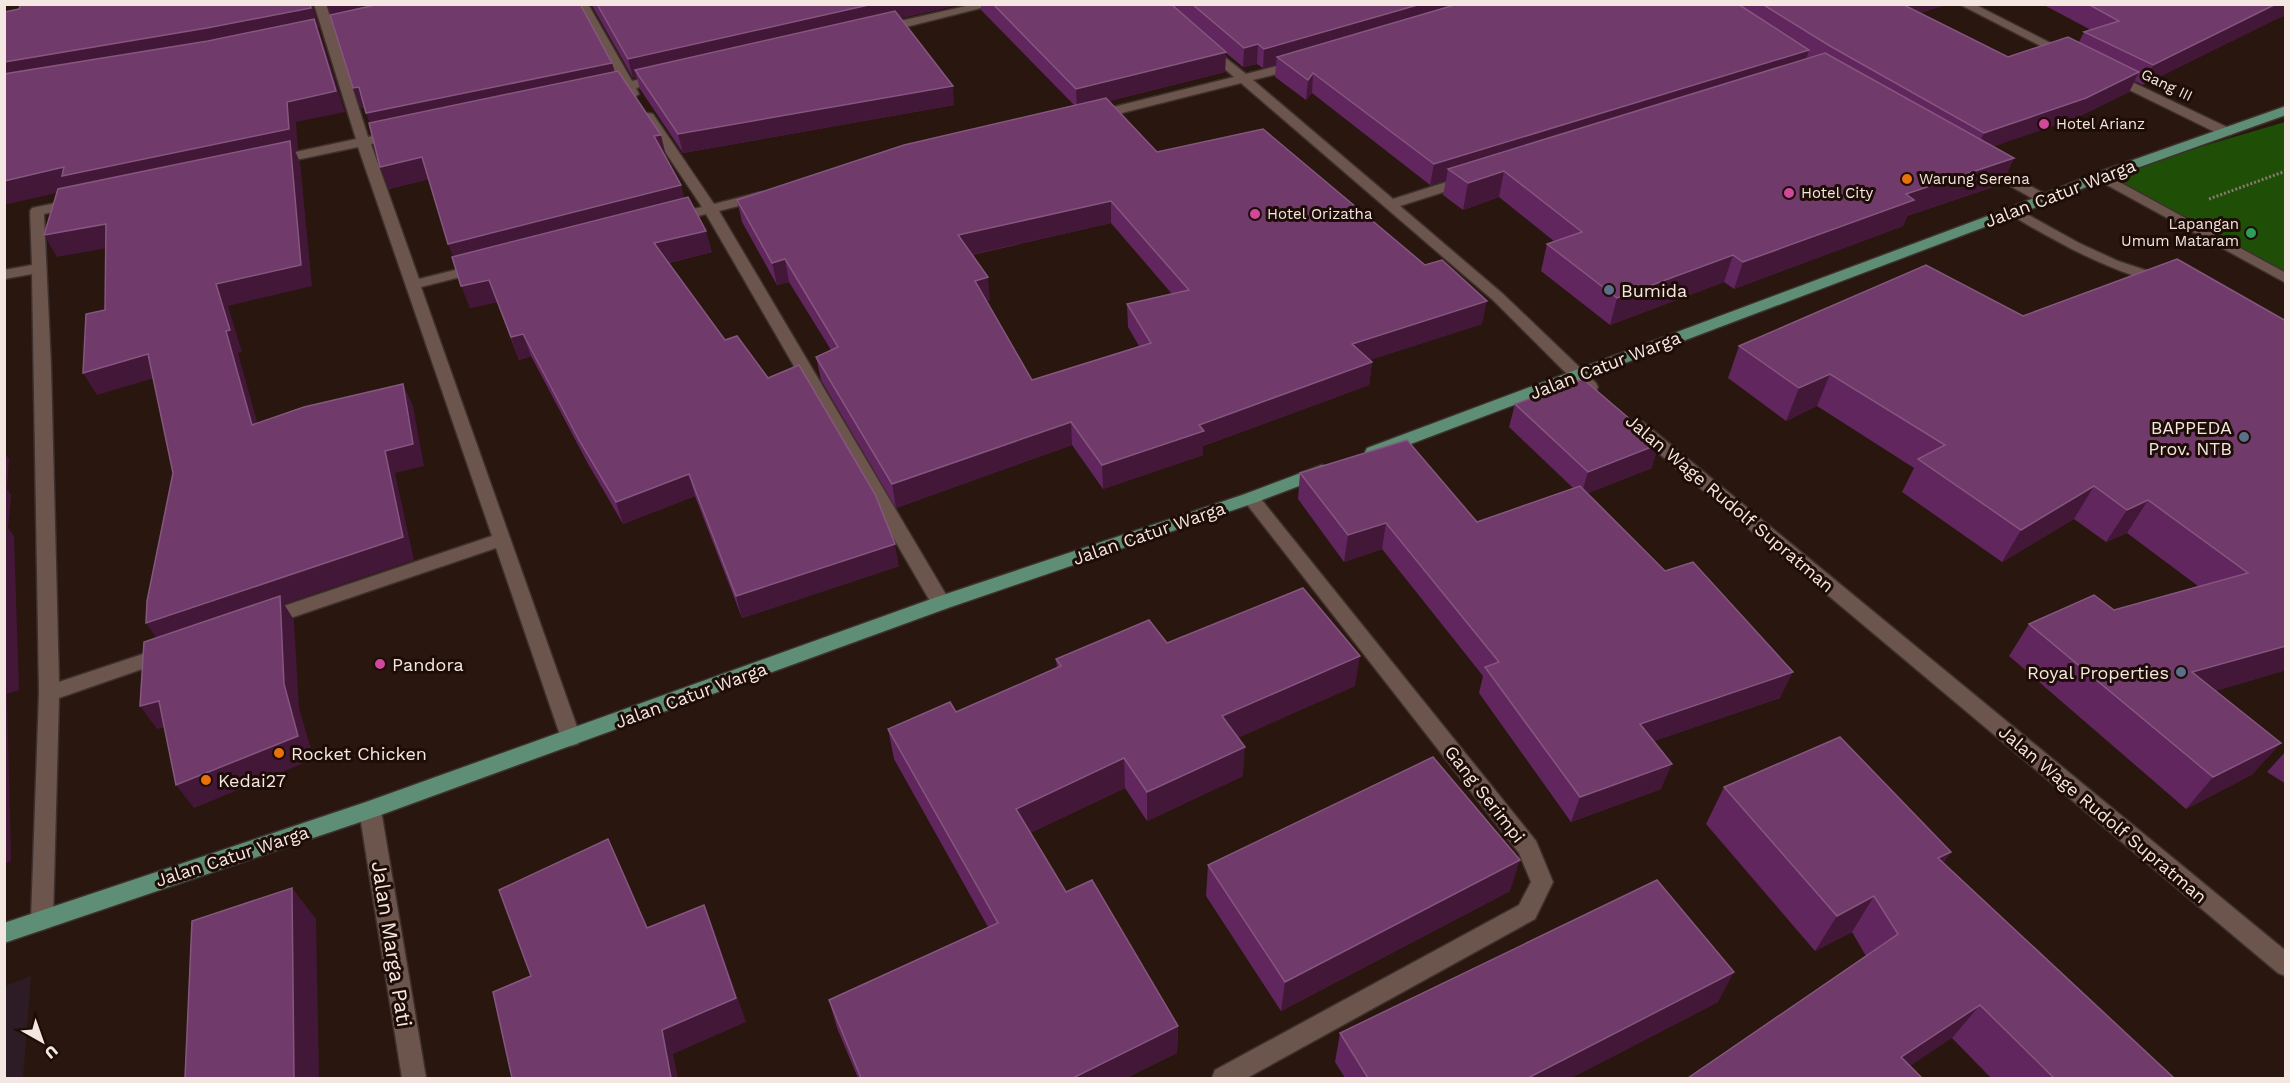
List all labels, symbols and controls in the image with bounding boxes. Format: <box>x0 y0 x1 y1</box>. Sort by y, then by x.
street label: Gang III <box>2138 65 2196 105</box>
place label: Hotel Arianz <box>2056 115 2145 133</box>
marker: Hotel Arianz <box>2037 117 2051 131</box>
street label: Jalan Catur Warga <box>1982 155 2138 231</box>
place label: Warung Serena <box>1919 170 2030 188</box>
marker: Warung Serena <box>1900 172 1914 186</box>
place label: Hotel City <box>1801 184 1873 202</box>
marker: Hotel City <box>1782 186 1796 200</box>
place label: Hotel Orizatha <box>1267 205 1373 223</box>
marker: Hotel Orizatha <box>1248 207 1262 221</box>
place label: Lapangan Umum Mataram <box>2121 215 2239 250</box>
marker: Lapangan Umum Mataram <box>2244 226 2258 240</box>
place label: Bumida <box>1621 280 1687 301</box>
marker: Bumida <box>1602 283 1616 297</box>
street label: Jalan Catur Warga <box>1527 327 1683 403</box>
street label: Jalan Wage Rudolf Supratman <box>1622 410 1838 596</box>
place label: BAPPEDA Prov. NTB <box>2148 417 2232 459</box>
marker: BAPPEDA Prov. NTB <box>2237 430 2251 444</box>
street label: Jalan Catur Warga <box>1070 497 1228 569</box>
place label: Pandora <box>392 654 464 675</box>
marker: Pandora <box>373 657 387 671</box>
street label: Jalan Catur Warga <box>612 658 770 732</box>
place label: Royal Properties <box>2027 662 2169 683</box>
marker: Royal Properties <box>2174 665 2188 679</box>
street label: Jalan Wage Rudolf Supratman <box>1995 721 2211 907</box>
street label: Gang Serimpi <box>1441 741 1529 847</box>
place label: Rocket Chicken <box>291 743 427 764</box>
marker: Rocket Chicken <box>272 746 286 760</box>
place label: Kedai27 <box>218 770 286 791</box>
marker: Kedai27 <box>199 773 213 787</box>
street label: Jalan Catur Warga <box>153 821 311 891</box>
street label: Jalan Marga Pati <box>367 859 417 1029</box>
north arrow <box>12 1011 72 1071</box>
text: U <box>41 1041 62 1063</box>

